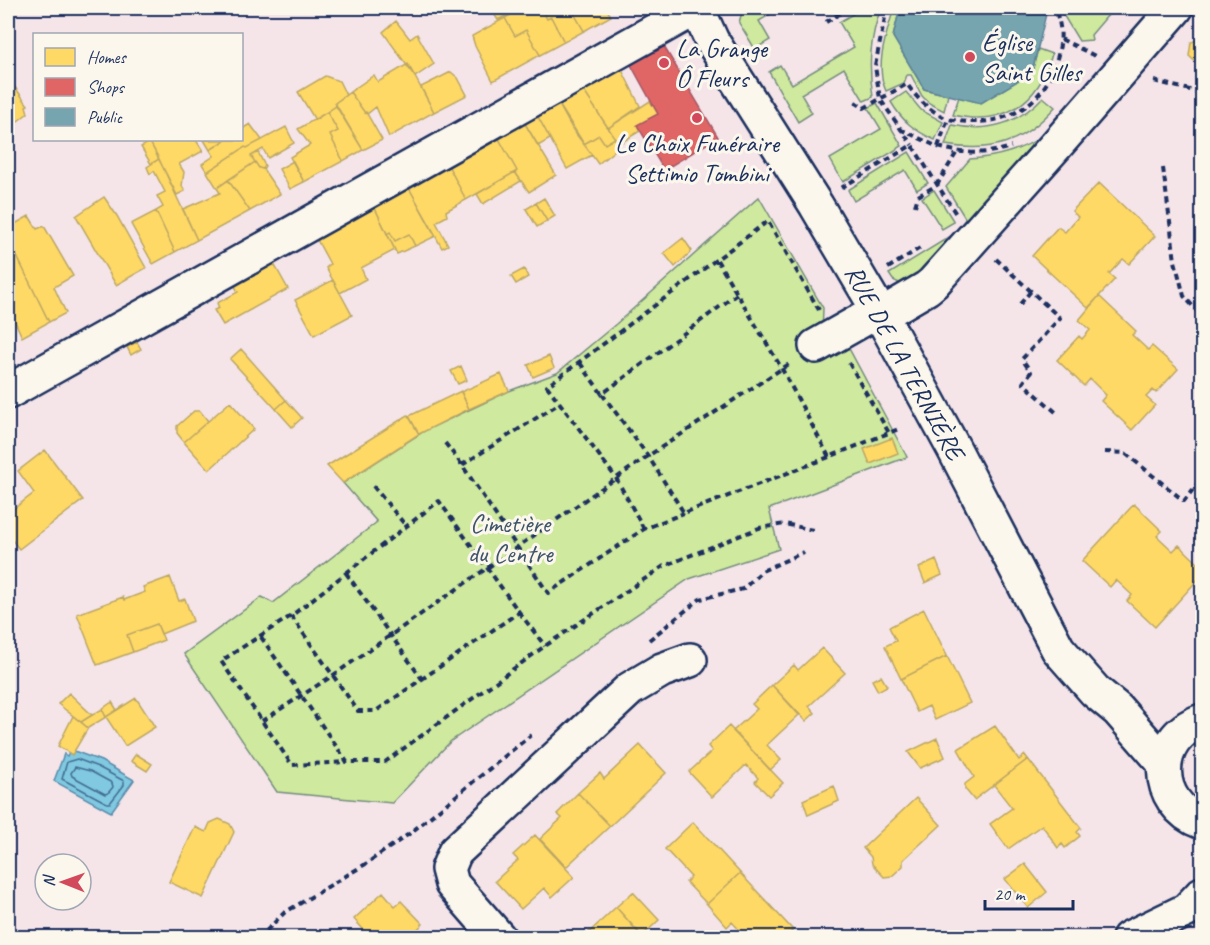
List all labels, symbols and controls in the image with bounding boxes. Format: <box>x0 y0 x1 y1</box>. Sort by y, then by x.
place label: Église Saint Gilles <box>982 26 1083 89</box>
place label: La Grange Ô Fleurs <box>676 32 768 95</box>
legend <box>33 33 243 141</box>
text: Homes <box>87 46 127 68</box>
marker: Église Saint Gilles <box>963 50 977 64</box>
marker: La Grange Ô Fleurs <box>657 56 671 70</box>
text: Shops <box>87 76 126 98</box>
text: Public <box>87 106 124 128</box>
marker: Le Choix Funéraire Settimio Tombini <box>690 111 704 125</box>
place label: Le Choix Funéraire Settimio Tombini <box>615 127 781 190</box>
street label: RUE DE LA TERNIÈRE <box>837 259 973 468</box>
park label: Cimetière du Centre <box>468 507 554 570</box>
north arrow <box>33 852 93 912</box>
scale bar <box>985 873 1074 911</box>
text: N <box>39 874 59 887</box>
text: 20 m <box>994 883 1027 905</box>

